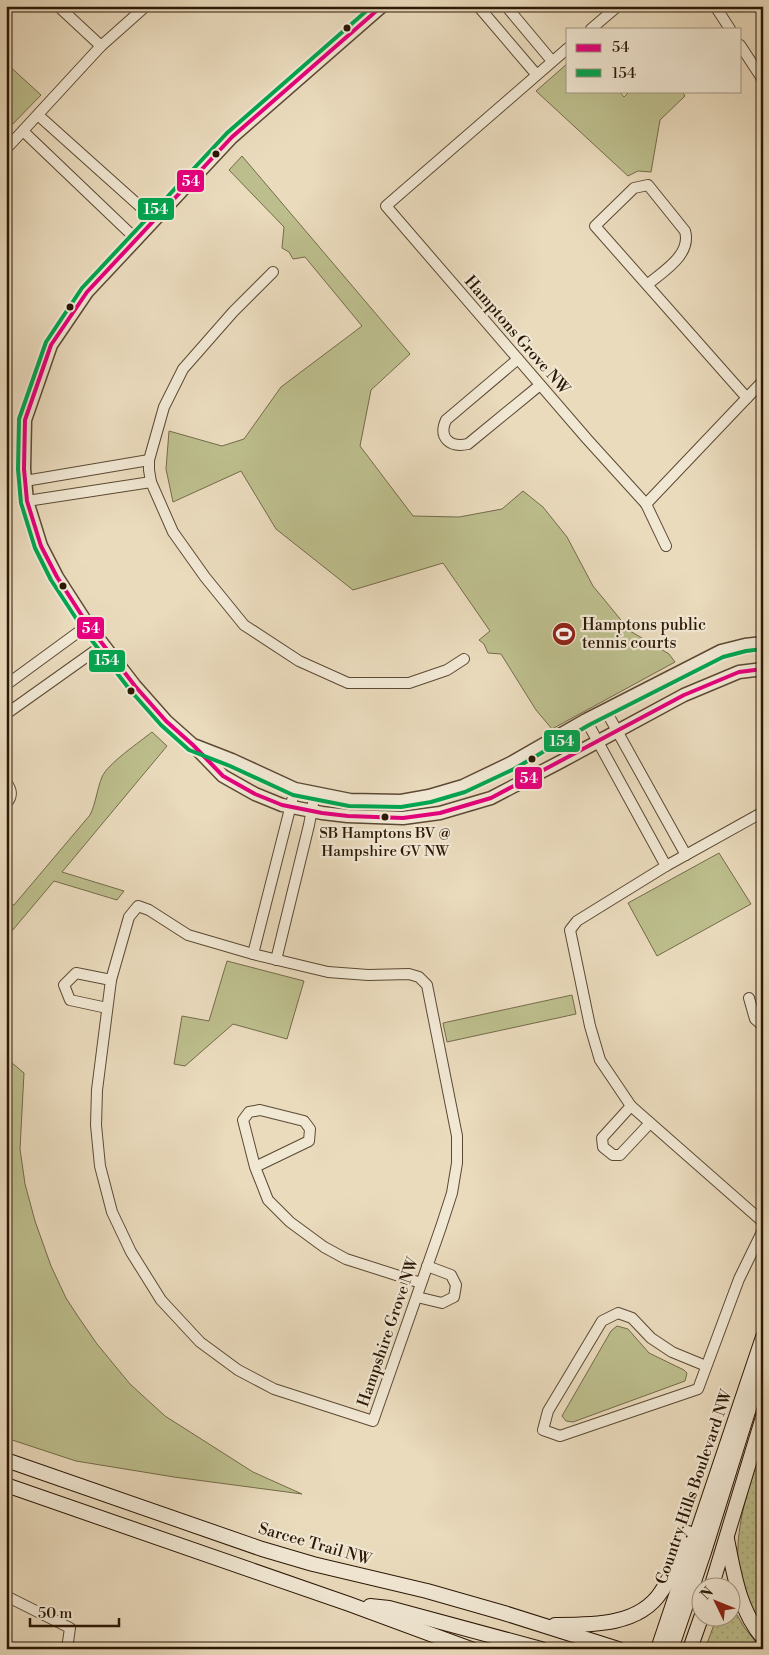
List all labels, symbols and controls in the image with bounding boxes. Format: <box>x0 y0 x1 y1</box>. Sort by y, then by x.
unlabelled marker <box>342 23 352 33</box>
legend <box>566 28 742 92</box>
text: 54 <box>612 38 630 57</box>
text: 154 <box>612 64 636 83</box>
unlabelled marker <box>211 149 221 159</box>
line badge: 54 <box>176 169 205 193</box>
text: 54 <box>182 173 200 191</box>
line badge: 154 <box>137 197 175 221</box>
text: 154 <box>143 201 169 219</box>
street label: Hamptons Grove NW <box>460 271 574 399</box>
unlabelled marker <box>65 302 75 312</box>
unlabelled marker <box>58 581 68 591</box>
place label: Hamptons public tennis courts <box>582 615 706 653</box>
line badge: 54 <box>76 616 105 640</box>
text: 54 <box>82 620 100 638</box>
sports icon: Hamptons public tennis courts <box>551 621 577 647</box>
line badge: 154 <box>88 649 126 673</box>
text: 154 <box>94 652 120 670</box>
unlabelled marker <box>126 686 136 696</box>
line badge: 154 <box>543 729 581 753</box>
text: 154 <box>549 733 575 751</box>
unlabelled marker <box>527 754 537 764</box>
line badge: 54 <box>514 766 543 790</box>
text: 54 <box>520 770 538 788</box>
marker: SB Hamptons BV @ Hampshire GV NW <box>380 812 390 822</box>
place label: SB Hamptons BV @ Hampshire GV NW <box>319 824 451 861</box>
street label: Hampshire Grove NW <box>353 1254 423 1409</box>
street label: Country Hills Boulevard NW <box>651 1387 737 1587</box>
street label: Sarcee Trail NW <box>256 1518 374 1570</box>
north arrow <box>692 1578 742 1628</box>
text: N <box>697 1584 718 1604</box>
scale bar <box>30 1595 119 1627</box>
text: 50 m <box>38 1604 72 1623</box>

